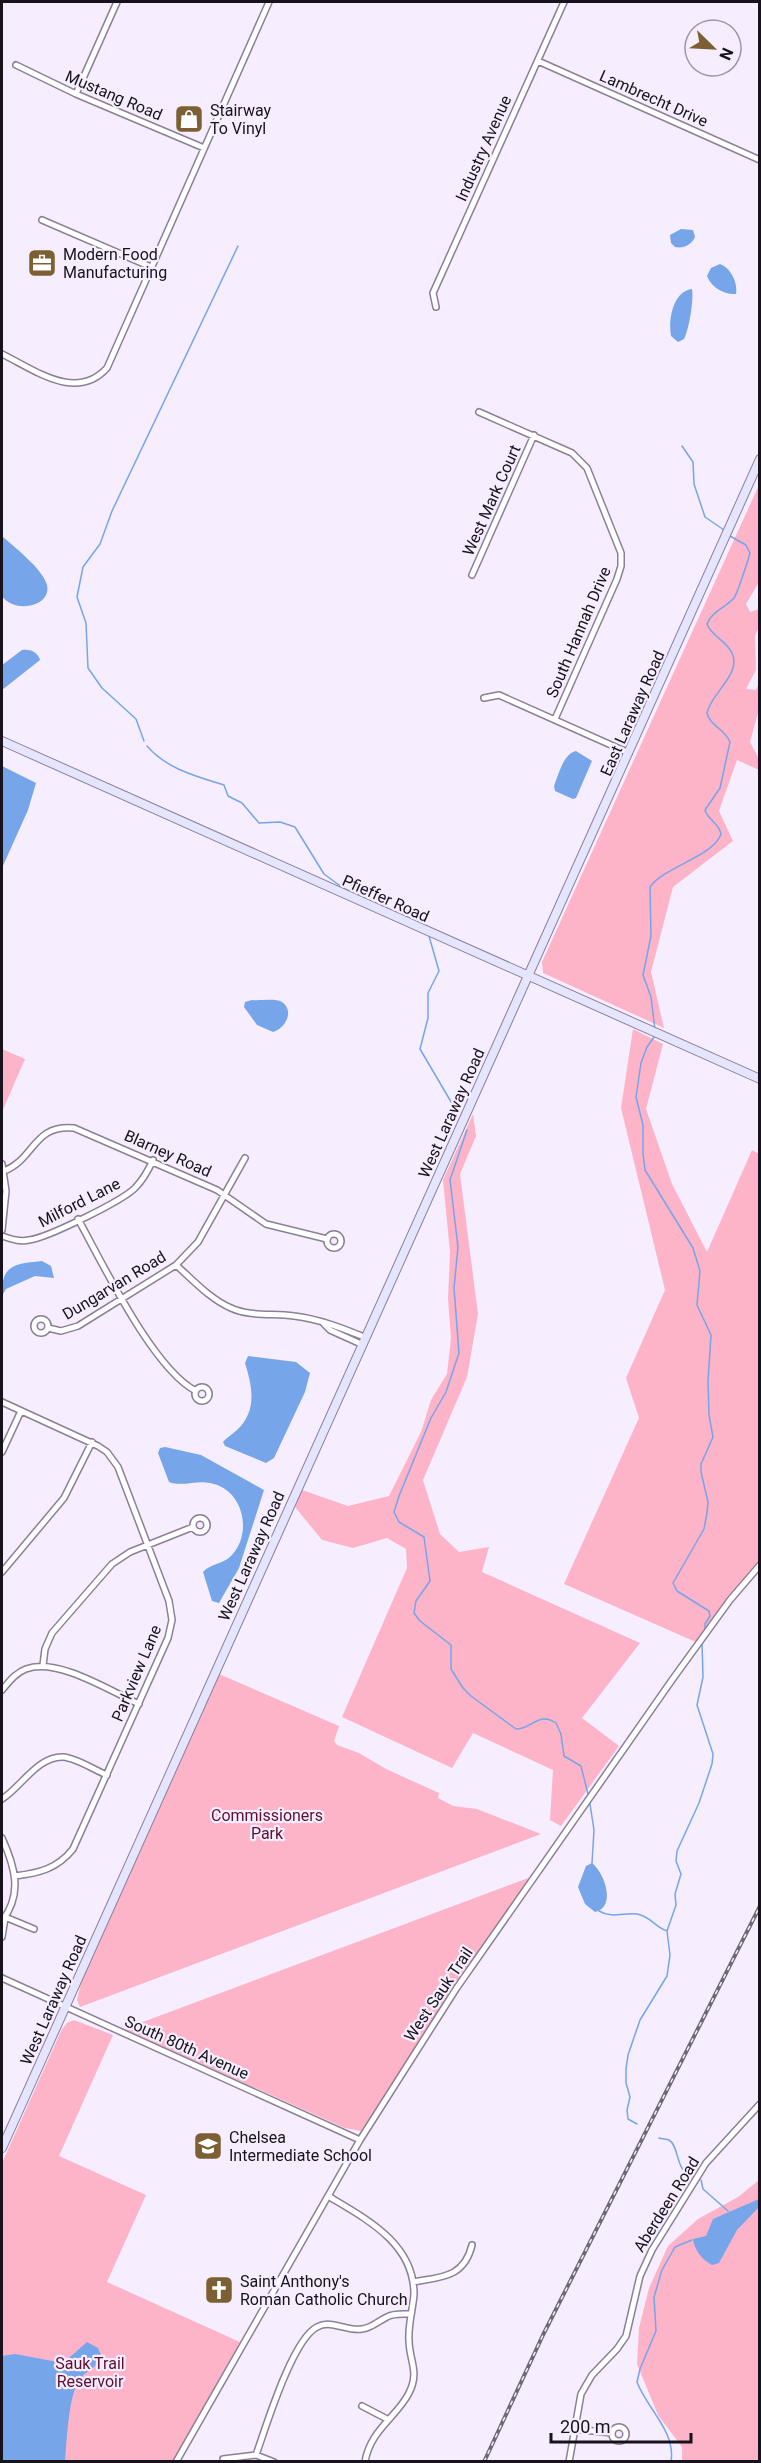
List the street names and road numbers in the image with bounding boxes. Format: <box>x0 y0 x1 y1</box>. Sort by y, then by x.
street label: Mustang Road <box>62 66 165 124</box>
street label: Lambrecht Drive <box>597 66 711 131</box>
street label: Industry Avenue <box>452 92 515 204</box>
street label: West Mark Court <box>458 442 524 559</box>
street label: South Hannah Drive <box>542 564 615 701</box>
street label: East Laraway Road <box>596 648 669 779</box>
street label: Pfieffer Road <box>339 871 432 926</box>
street label: West Laraway Road <box>414 1045 489 1181</box>
street label: Blarney Road <box>121 1126 214 1181</box>
street label: Milford Lane <box>35 1174 123 1231</box>
street label: Dungarvan Road <box>59 1247 169 1324</box>
street label: West Laraway Road <box>214 1488 289 1624</box>
street label: Parkview Lane <box>108 1622 165 1724</box>
street label: West Laraway Road <box>16 1932 91 2068</box>
street label: West Sauk Trail <box>400 1944 477 2045</box>
street label: South 80th Avenue <box>122 2012 252 2083</box>
street label: Aberdeen Road <box>630 2153 703 2255</box>

